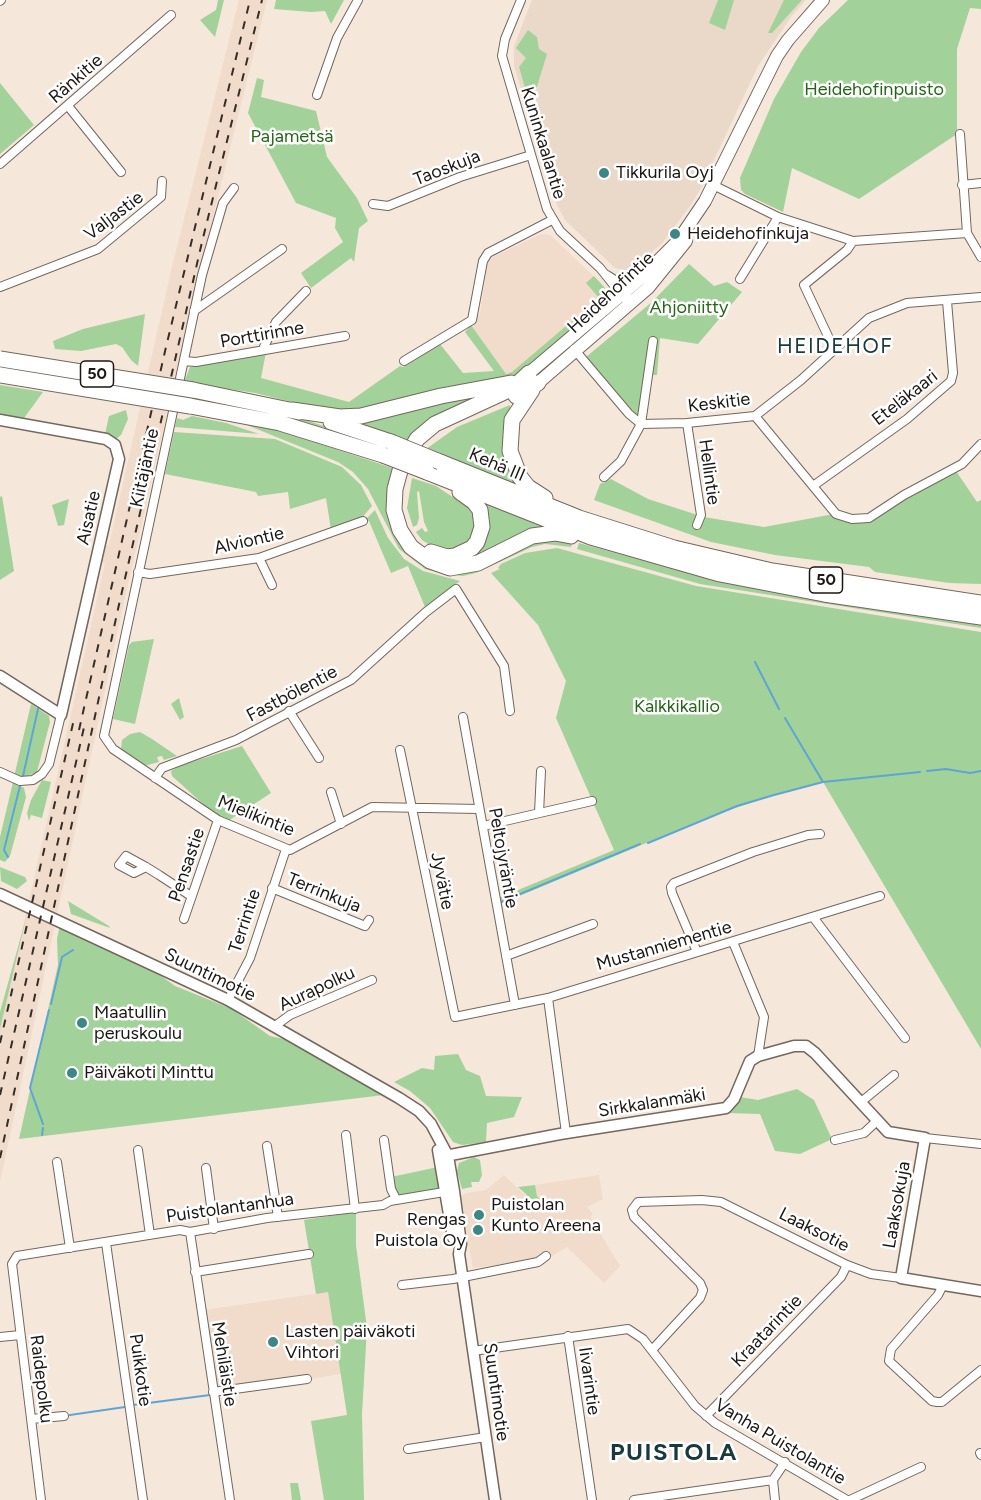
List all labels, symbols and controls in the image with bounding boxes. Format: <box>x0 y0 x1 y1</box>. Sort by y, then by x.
street label: Ränkitie <box>45 50 107 108</box>
park label: Heidehofinpuisto <box>804 79 944 101</box>
street label: Kuninkaalantie <box>516 84 570 202</box>
park label: Pajametsä <box>251 126 333 148</box>
street label: Taoskuja <box>411 145 483 191</box>
place label: Tikkurila Oyj <box>616 162 714 184</box>
marker: Tikkurila Oyj <box>597 166 611 180</box>
street label: Valjastie <box>80 187 148 245</box>
place label: Heidehofinkuja <box>687 223 809 245</box>
marker: Heidehofinkuja <box>668 227 682 241</box>
street label: Heidehofintie <box>563 248 659 338</box>
park label: Ahjoniitty <box>650 297 728 319</box>
street label: Porttirinne <box>218 317 306 353</box>
district label: HEIDEHOF <box>777 334 893 360</box>
road number: 50 <box>80 361 114 387</box>
street label: Eteläkaari <box>868 366 942 430</box>
street label: Keskitie <box>687 388 751 418</box>
street label: Kiitäjäntie <box>126 427 164 509</box>
street label: Hellintie <box>694 438 724 506</box>
street label: Kehä III <box>466 444 528 486</box>
street label: Aisatie <box>72 489 106 547</box>
street label: Alviontie <box>212 522 286 560</box>
road number: 50 <box>810 567 842 593</box>
street label: Fastbölentie <box>243 661 341 727</box>
park label: Kalkkikallio <box>634 696 720 718</box>
street label: Mielikintie <box>214 791 298 841</box>
street label: Peltojyräntie <box>484 806 522 910</box>
street label: Pensastie <box>164 825 210 905</box>
street label: Jyvätie <box>426 850 458 912</box>
street label: Terrinkuja <box>284 868 364 918</box>
street label: Terrintie <box>225 886 265 956</box>
street label: Mustanniementie <box>594 916 734 976</box>
street label: Suuntimotie <box>161 944 259 1006</box>
street label: Aurapolku <box>276 962 358 1016</box>
place label: Maatullin peruskoulu <box>94 1002 182 1044</box>
marker: Maatullin peruskoulu <box>75 1016 89 1030</box>
place label: Päiväkoti Minttu <box>84 1062 214 1084</box>
marker: Päiväkoti Minttu <box>65 1066 79 1080</box>
street label: Sirkkalanmäki <box>597 1084 707 1122</box>
street label: Laaksokuja <box>879 1160 915 1250</box>
street label: Puistolantanhua <box>165 1188 295 1228</box>
place label: Puistolan Kunto Areena <box>491 1194 601 1236</box>
street label: Laaksotie <box>775 1203 853 1257</box>
marker: Puistolan Kunto Areena <box>472 1208 486 1222</box>
place label: Rengas Puistola Oy <box>375 1209 466 1252</box>
marker: Rengas Puistola Oy <box>471 1223 485 1237</box>
street label: Kraatarintie <box>727 1290 807 1372</box>
street label: Mehiläistie <box>207 1320 241 1408</box>
place label: Lasten päiväkoti Vihtori <box>285 1321 415 1364</box>
street label: Puikkotie <box>124 1332 156 1408</box>
street label: Raidepolku <box>25 1334 57 1424</box>
marker: Lasten päiväkoti Vihtori <box>266 1335 280 1349</box>
street label: Suuntimotie <box>478 1342 514 1442</box>
street label: Iivarintie <box>574 1346 604 1416</box>
street label: Vanha Puistolantie <box>711 1394 849 1490</box>
district label: PUISTOLA <box>610 1439 738 1467</box>

